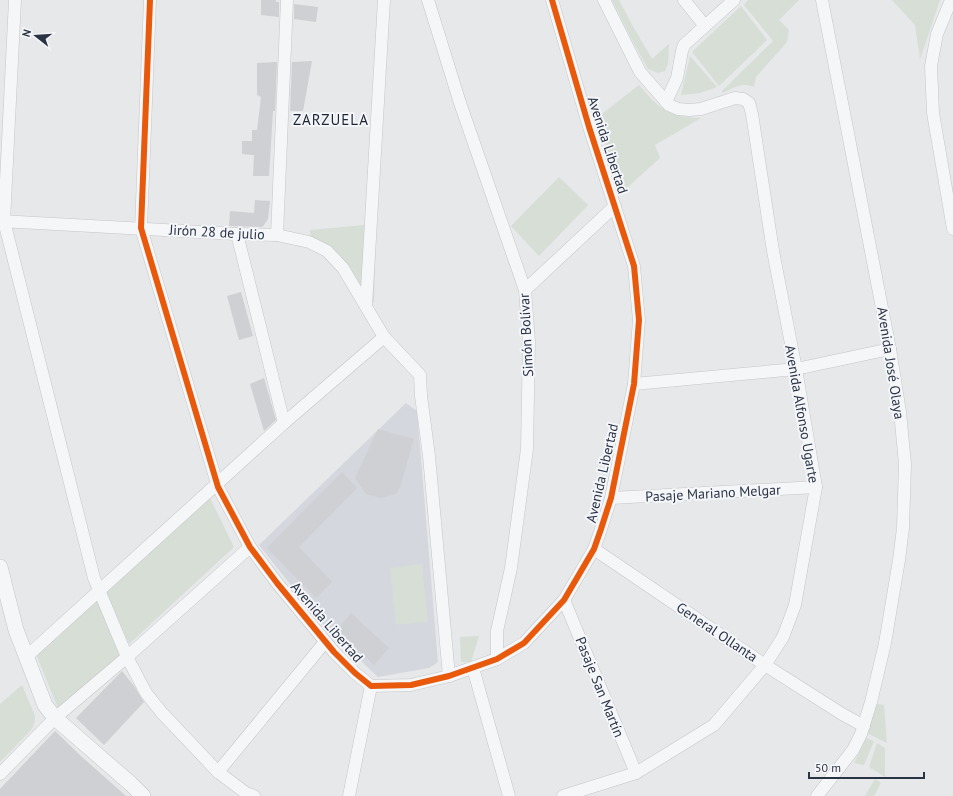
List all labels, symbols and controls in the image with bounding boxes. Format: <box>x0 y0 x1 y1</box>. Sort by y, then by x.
north arrow <box>16 16 56 56</box>
text: N <box>19 28 34 39</box>
street label: Avenida Libertad <box>584 94 632 196</box>
district label: ZARZUELA <box>293 110 369 129</box>
street label: Jirón 28 de julio <box>168 220 265 243</box>
street label: Simón Bolívar <box>515 293 537 377</box>
street label: Avenida José Olaya <box>873 306 909 420</box>
street label: Avenida Alfonso Ugarte <box>781 344 823 484</box>
street label: Avenida Libertad <box>582 422 622 524</box>
street label: Pasaje Mariano Melgar <box>645 480 781 506</box>
street label: Avenida Libertad <box>287 578 367 666</box>
street label: General Ollanta <box>673 598 761 666</box>
street label: Pasaje San Martín <box>572 634 628 740</box>
scale bar <box>809 754 924 780</box>
text: 50 m <box>815 760 841 775</box>

